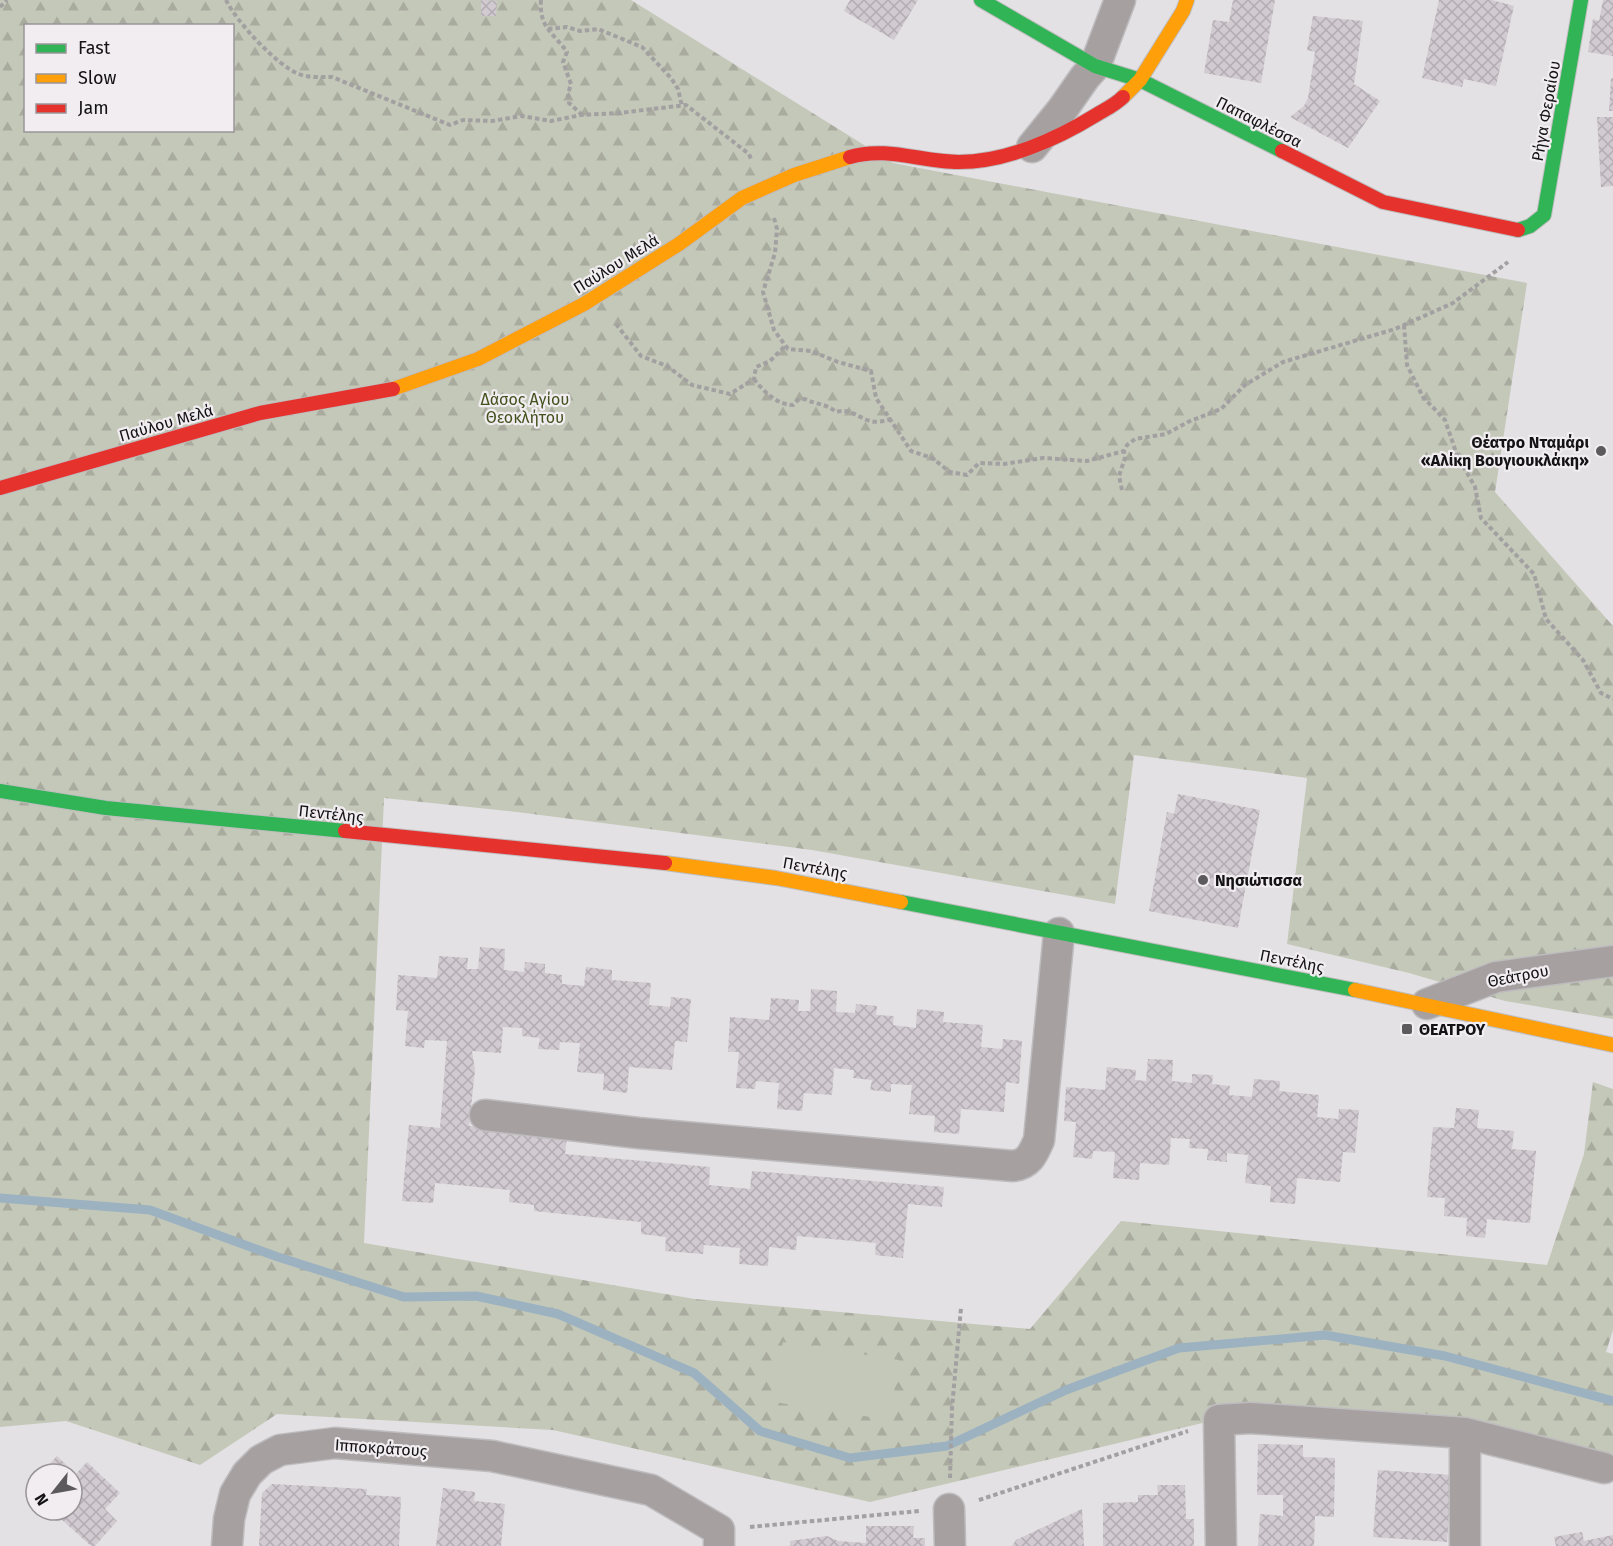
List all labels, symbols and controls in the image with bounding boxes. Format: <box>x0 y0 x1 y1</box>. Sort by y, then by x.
legend <box>24 24 234 132</box>
text: Fast <box>78 37 111 59</box>
street label: Ρήγα Φεραίου <box>1528 59 1564 163</box>
text: Slow <box>78 67 117 89</box>
street label: Παπαφλέσσα <box>1213 92 1305 152</box>
text: Jam <box>78 97 109 119</box>
street label: Παύλου Μελά <box>570 230 662 298</box>
park label: Δάσος Αγίου Θεοκλήτου <box>481 390 569 427</box>
street label: Παύλου Μελά <box>117 401 215 445</box>
place label: Θέατρο Νταμάρι «Αλίκη Βουγιουκλάκη» <box>1421 433 1589 470</box>
marker: Θέατρο Νταμάρι «Αλίκη Βουγιουκλάκη» <box>1594 444 1608 458</box>
street label: Πεντέλης <box>298 801 365 827</box>
street label: Πεντέλης <box>781 853 849 883</box>
place label: Νησιώτισσα <box>1215 871 1302 890</box>
marker: Νησιώτισσα <box>1196 873 1210 887</box>
street label: Πεντέλης <box>1258 945 1326 977</box>
street label: Θεάτρου <box>1486 961 1550 991</box>
place label: ΘΕΑΤΡΟΥ <box>1419 1020 1486 1039</box>
marker: ΘΕΑΤΡΟΥ <box>1400 1022 1414 1036</box>
street label: Ιπποκράτους <box>334 1435 428 1461</box>
north arrow <box>24 1462 84 1522</box>
text: N <box>31 1490 52 1509</box>

